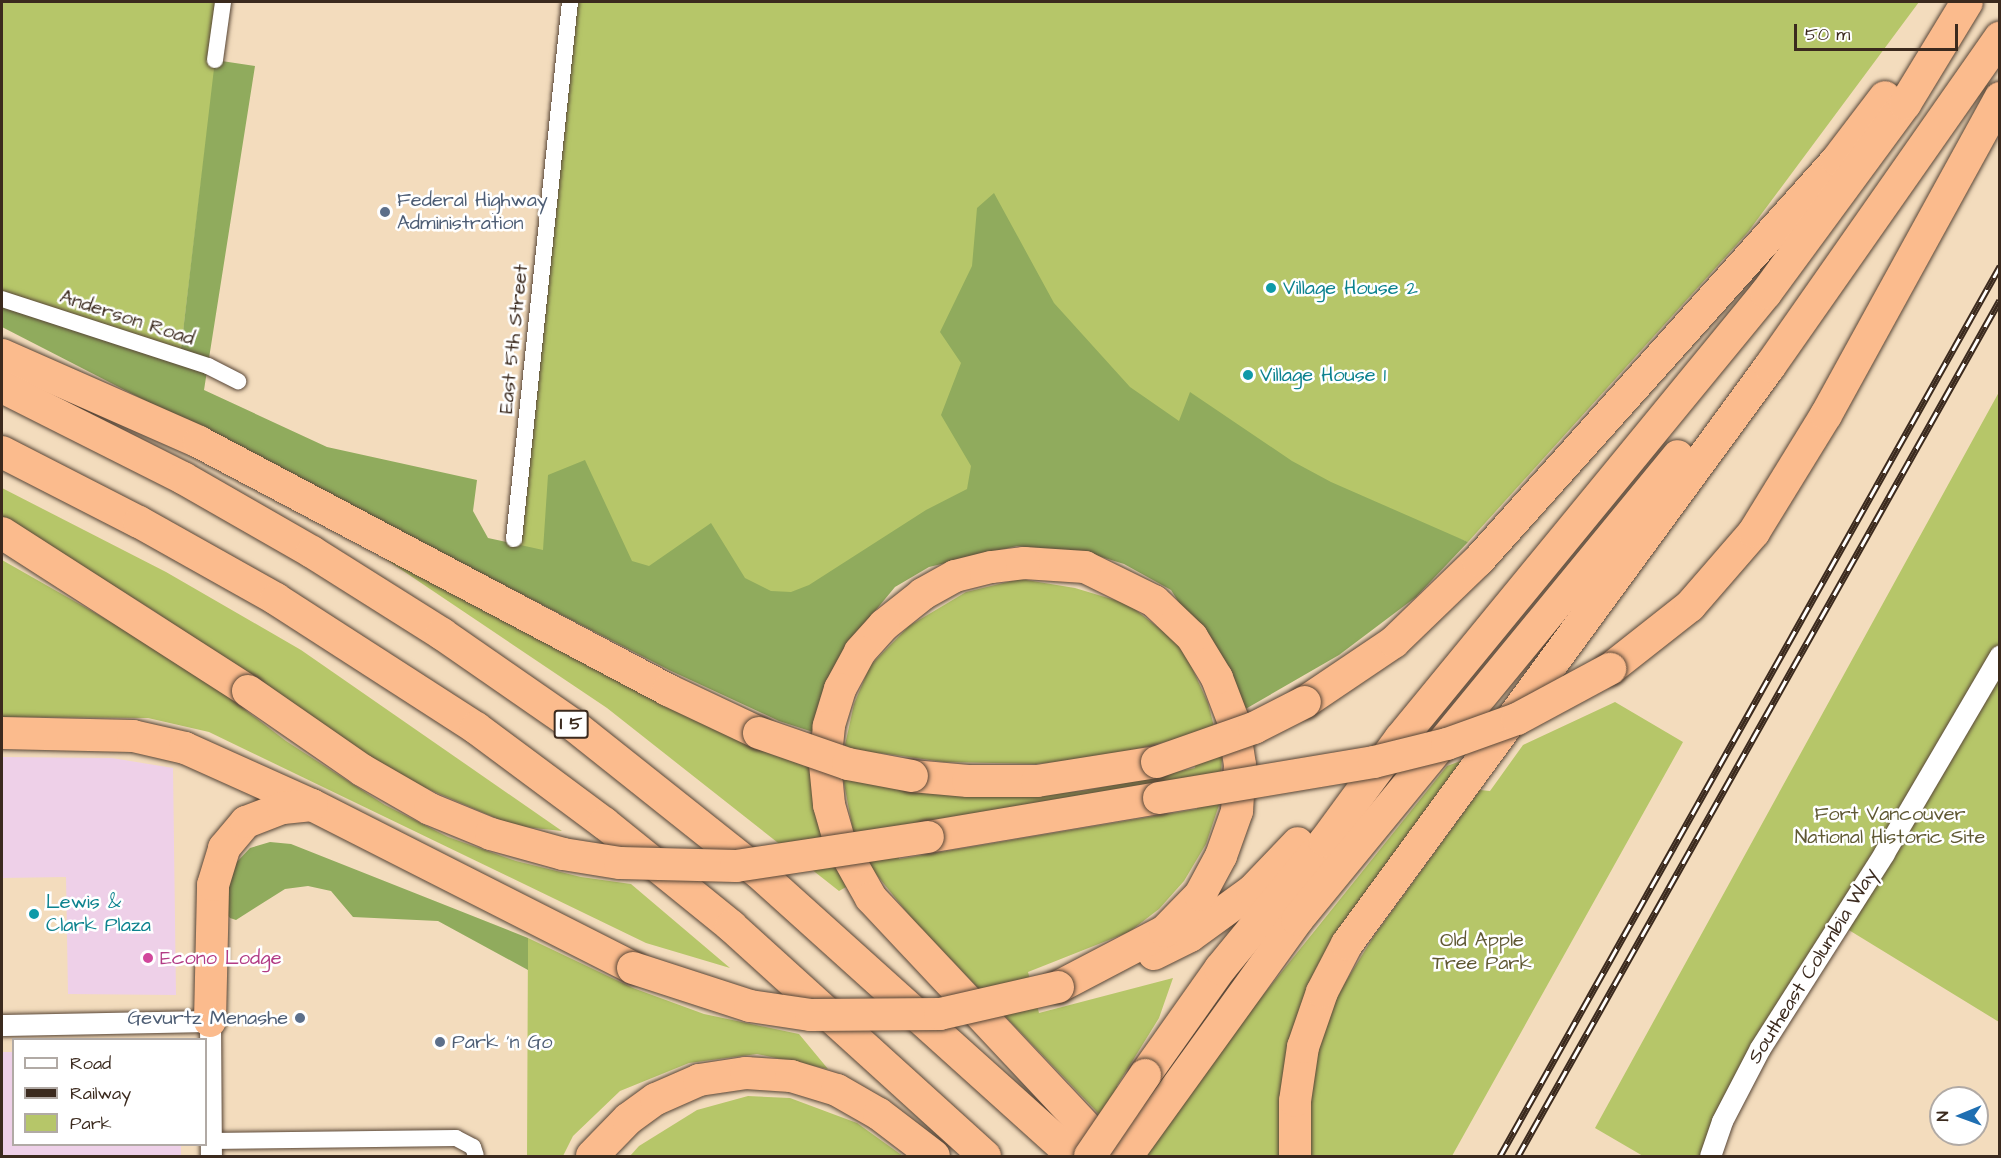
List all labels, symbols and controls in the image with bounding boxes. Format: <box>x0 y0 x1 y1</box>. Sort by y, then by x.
scale bar <box>1797 12 1960 50</box>
text: 50 m <box>1805 22 1850 47</box>
place label: Federal Highway Administration <box>397 189 548 236</box>
marker: Federal Highway Administration <box>378 205 392 219</box>
street label: East 5th Street <box>494 263 534 415</box>
place label: Village House 2 <box>1283 276 1418 300</box>
marker: Village House 2 <box>1264 281 1278 295</box>
street label: Anderson Road <box>57 285 197 351</box>
place label: Village House 1 <box>1260 363 1386 387</box>
marker: Village House 1 <box>1241 368 1255 382</box>
road number: I 5 <box>553 709 589 739</box>
park label: Fort Vancouver National Historic Site <box>1795 802 1985 849</box>
street label: Southeast Columbia Way <box>1743 864 1883 1068</box>
place label: Lewis & Clark Plaza <box>46 891 151 938</box>
marker: Lewis & Clark Plaza <box>27 907 41 921</box>
park label: Old Apple Tree Park <box>1432 929 1532 976</box>
place label: Econo Lodge <box>160 946 281 970</box>
marker: Econo Lodge <box>141 951 155 965</box>
place label: Gevurtz Menashe <box>127 1006 288 1030</box>
marker: Gevurtz Menashe <box>293 1011 307 1025</box>
place label: Park ‘n Go <box>452 1030 553 1054</box>
marker: Park ‘n Go <box>433 1035 447 1049</box>
legend <box>12 1038 207 1146</box>
text: Road <box>70 1051 111 1076</box>
text: Railway <box>70 1081 131 1106</box>
north arrow <box>1929 1086 1989 1146</box>
text: Park <box>70 1111 112 1136</box>
text: N <box>1932 1111 1954 1121</box>

